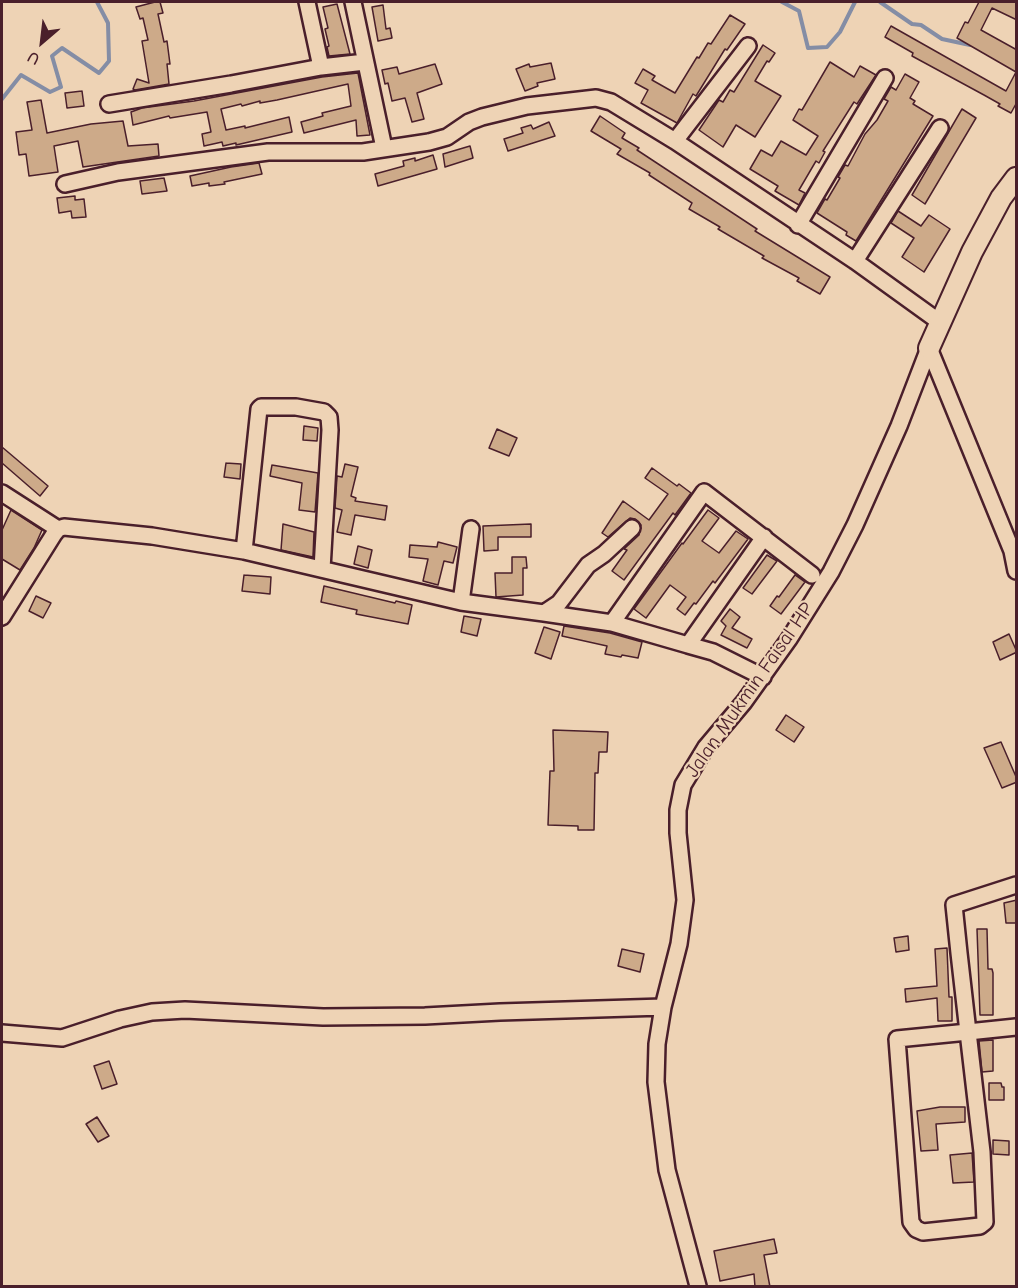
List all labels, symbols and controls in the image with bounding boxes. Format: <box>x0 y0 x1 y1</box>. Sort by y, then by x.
north arrow <box>12 12 72 72</box>
text: U <box>25 47 43 68</box>
street label: Jalan Mukmin Faisal HP <box>681 598 819 782</box>

